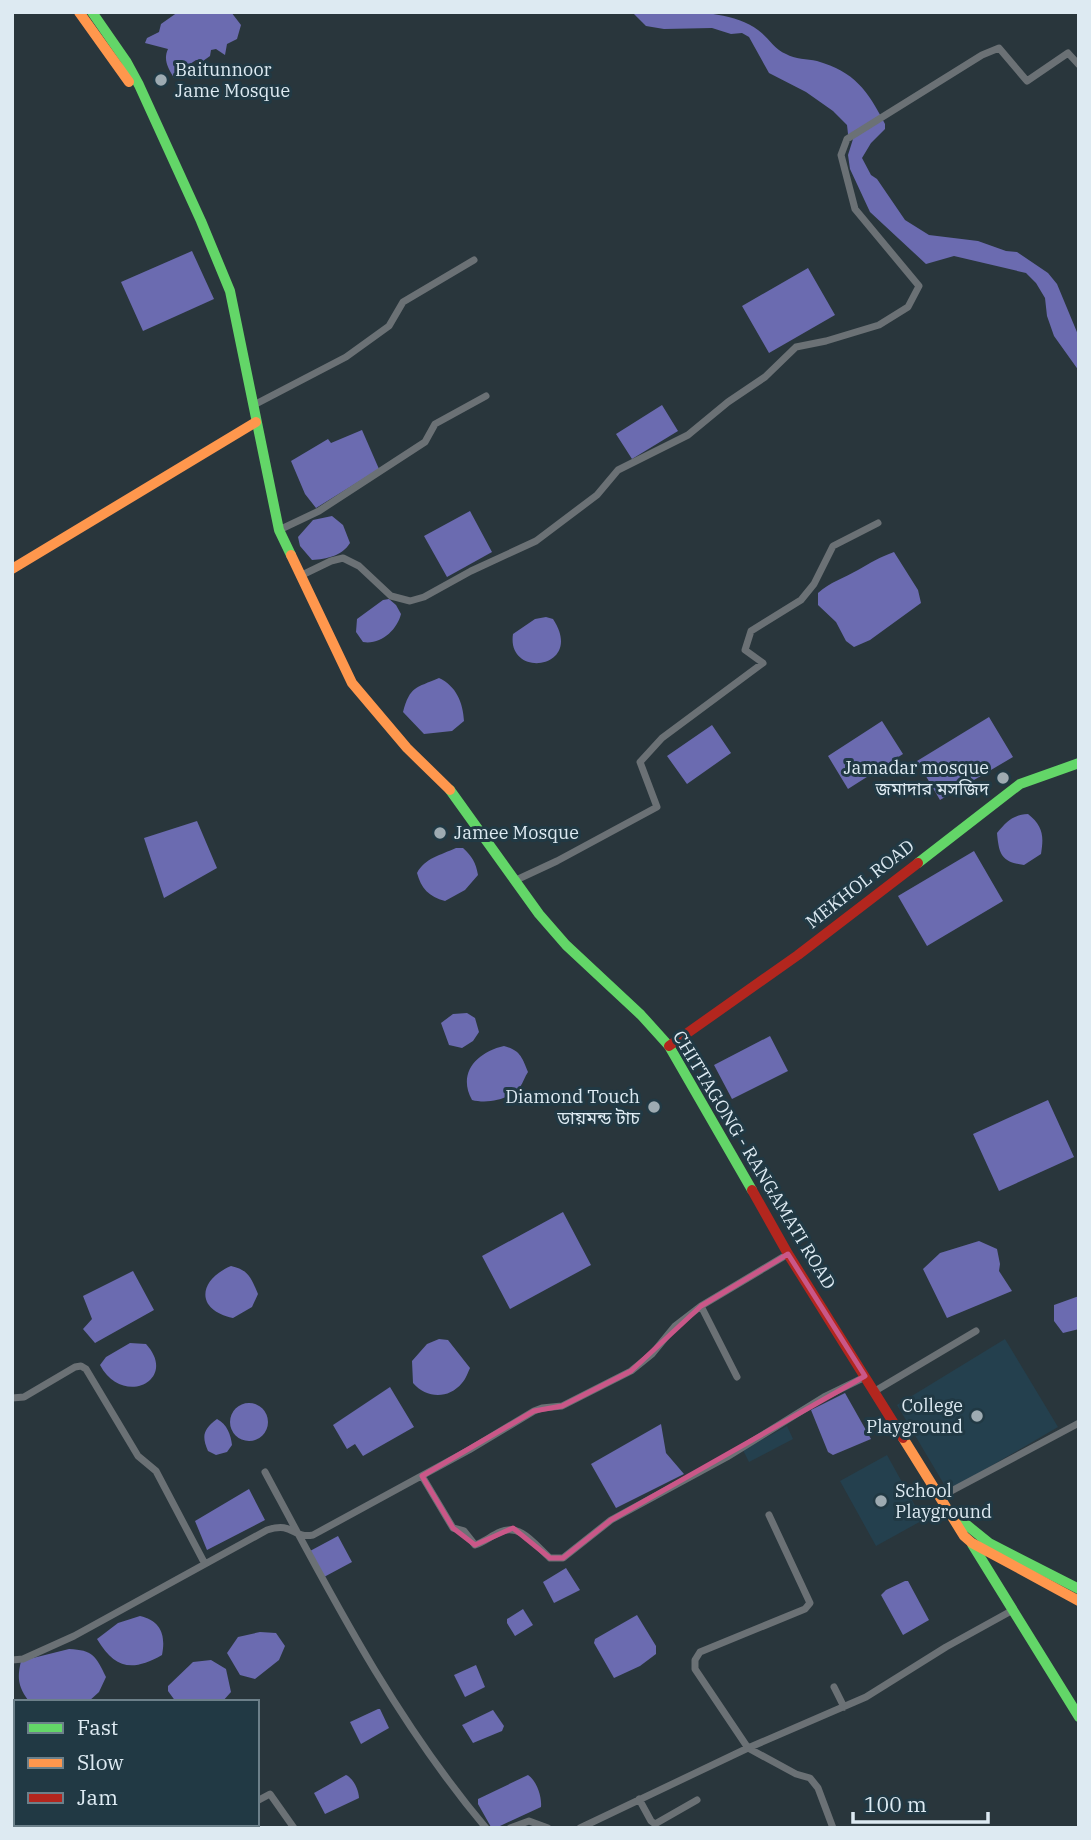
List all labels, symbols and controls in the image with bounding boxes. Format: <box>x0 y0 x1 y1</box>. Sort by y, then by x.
place label: Baitunnoor Jame Mosque <box>175 58 290 102</box>
marker: Baitunnoor Jame Mosque <box>153 72 169 88</box>
place label: Jamadar mosque জমাদার মসজিদ <box>843 756 990 800</box>
marker: Jamadar mosque জমাদার মসজিদ <box>995 770 1011 786</box>
place label: Jamee Mosque <box>454 821 579 844</box>
marker: Jamee Mosque <box>432 825 448 841</box>
street label: MEKHOL ROAD <box>801 834 919 933</box>
street label: CHITTAGONG - RANGAMATI ROAD <box>668 1026 841 1293</box>
place label: Diamond Touch ডায়মন্ড টাচ <box>505 1085 640 1129</box>
marker: Diamond Touch ডায়মন্ড টাচ <box>646 1099 662 1115</box>
place label: College Playground <box>866 1394 963 1438</box>
marker: College Playground <box>969 1408 985 1424</box>
place label: School Playground <box>895 1479 992 1523</box>
marker: School Playground <box>873 1493 889 1509</box>
legend <box>14 1700 259 1826</box>
text: Fast <box>77 1713 118 1741</box>
text: Slow <box>77 1748 124 1776</box>
scale bar <box>853 1780 988 1824</box>
text: Jam <box>77 1783 118 1811</box>
text: 100 m <box>864 1790 927 1818</box>

